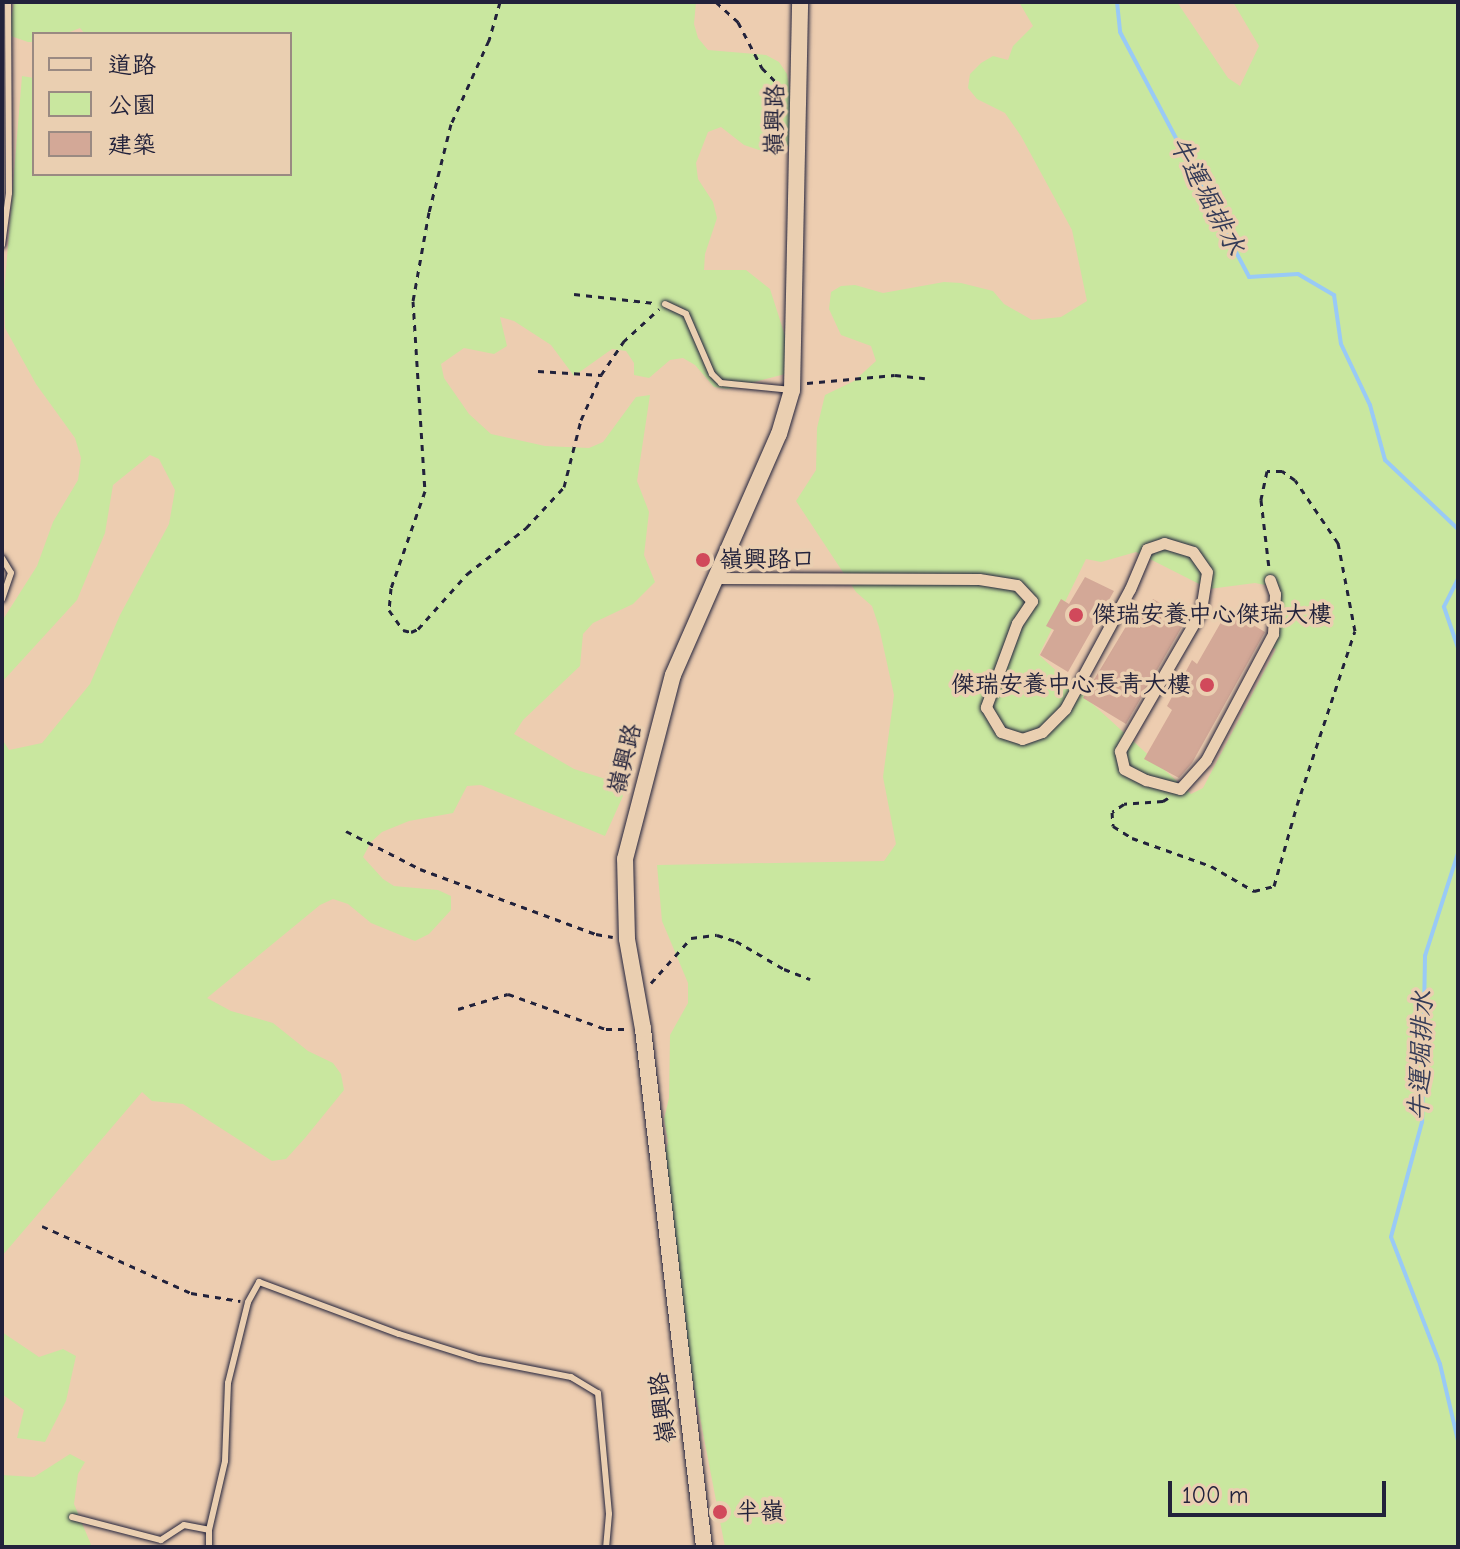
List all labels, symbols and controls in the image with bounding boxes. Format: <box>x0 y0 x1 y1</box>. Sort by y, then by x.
legend <box>32 32 292 176</box>
text: 道路 <box>108 51 156 79</box>
street label: 嶺興路 <box>760 84 790 156</box>
text: 公園 <box>108 91 156 119</box>
text: 建築 <box>108 131 156 159</box>
water label: 牛運堀排水 <box>1162 131 1250 261</box>
place label: 嶺興路口 <box>719 546 815 574</box>
marker: 嶺興路口 <box>694 551 712 569</box>
place label: 傑瑞安養中心傑瑞大樓 <box>1092 601 1332 629</box>
marker: 傑瑞安養中心傑瑞大樓 <box>1067 606 1085 624</box>
place label: 傑瑞安養中心長青大樓 <box>951 671 1191 699</box>
marker: 傑瑞安養中心長青大樓 <box>1198 676 1216 694</box>
street label: 嶺興路 <box>602 721 648 797</box>
water label: 牛運堀排水 <box>1404 990 1440 1122</box>
street label: 嶺興路 <box>644 1371 682 1445</box>
scale bar <box>1172 1465 1390 1515</box>
text: 100 m <box>1182 1481 1249 1509</box>
place label: 半嶺 <box>736 1498 784 1526</box>
marker: 半嶺 <box>711 1503 729 1521</box>

